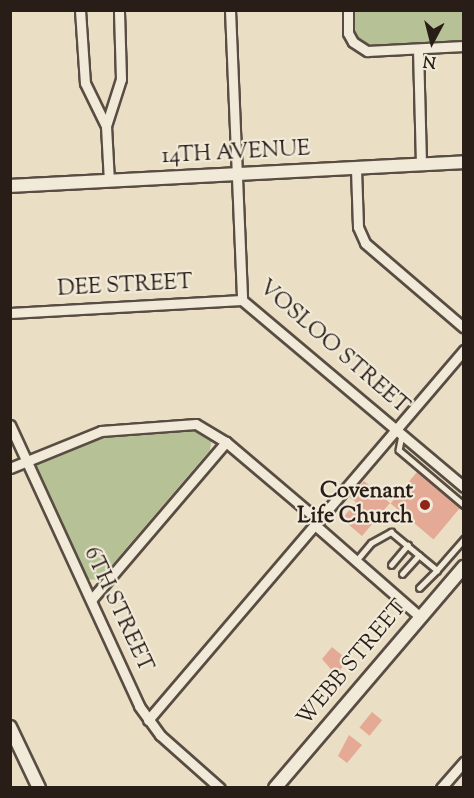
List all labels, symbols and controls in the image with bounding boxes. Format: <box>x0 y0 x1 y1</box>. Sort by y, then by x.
north arrow <box>402 12 462 72</box>
text: N <box>422 48 437 73</box>
street label: 14TH AVENUE <box>161 137 311 171</box>
street label: DEE STREET <box>57 270 193 304</box>
street label: VOSLOO STREET <box>252 275 414 421</box>
place label: Covenant Life Church <box>297 479 413 530</box>
marker: Covenant Life Church <box>418 498 432 512</box>
street label: 6TH STREET <box>77 543 157 677</box>
street label: WEBB STREET <box>293 596 413 732</box>

